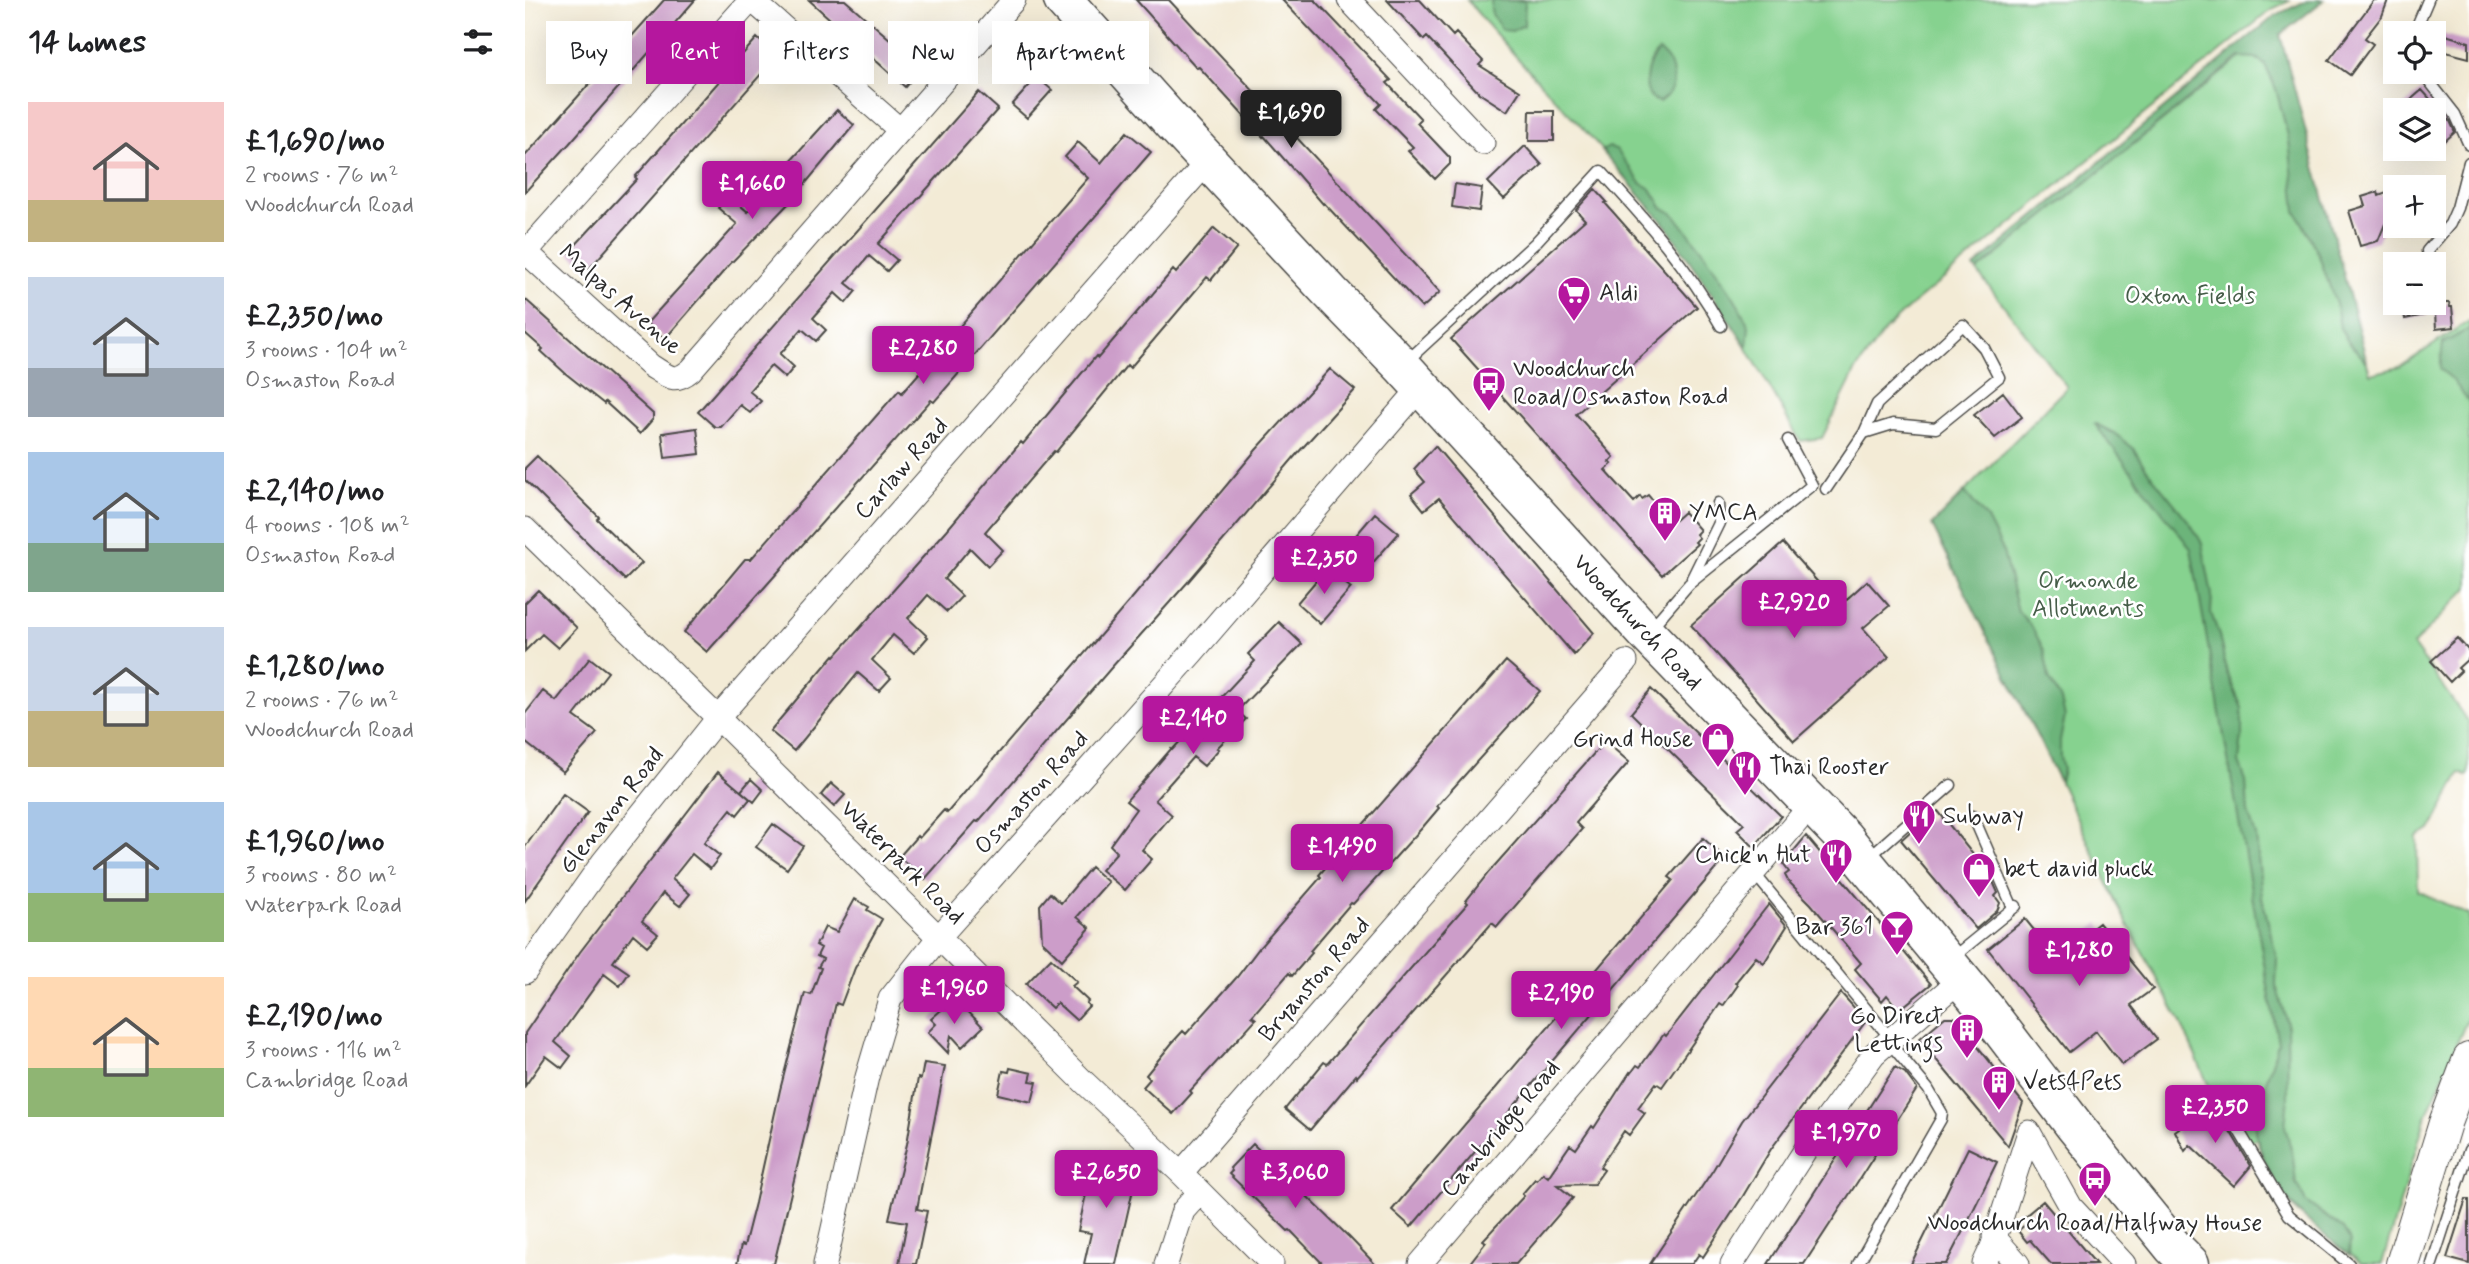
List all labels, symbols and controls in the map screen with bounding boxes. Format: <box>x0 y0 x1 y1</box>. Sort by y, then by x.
chip: Buy <box>546 21 632 84</box>
chip: Rent <box>646 21 745 84</box>
chip: Filters <box>759 21 874 84</box>
chip: New <box>888 21 978 84</box>
chip: Apartment <box>992 21 1149 84</box>
map controls <box>2383 21 2446 315</box>
button: locate <box>2383 21 2446 84</box>
text: 14 homes <box>28 23 146 62</box>
icon: filters <box>459 23 497 61</box>
pin: £1,690 <box>1234 90 1348 150</box>
text: £1,690 <box>1256 98 1326 128</box>
button: layers <box>2383 98 2446 161</box>
text: £1,690/mo <box>245 122 385 161</box>
icon: home <box>84 130 168 214</box>
text: 2 rooms · 76 m² <box>245 161 398 191</box>
pin: £1,660 <box>695 162 809 221</box>
text: £1,660 <box>718 169 786 199</box>
button: + <box>2383 175 2446 238</box>
text: Woodchurch Road <box>245 191 414 221</box>
street label: Malpas Avenue <box>552 238 688 362</box>
button: − <box>2383 252 2446 315</box>
supermarket icon: Aldi <box>1555 274 1593 323</box>
place label: Aldi <box>1599 278 1638 309</box>
park label: Oxton Fields <box>2125 281 2256 312</box>
text: £2,350/mo <box>245 297 383 336</box>
icon: home <box>84 305 168 389</box>
pin: £2,280 <box>866 326 980 386</box>
text: £2,280 <box>888 334 958 364</box>
text: 3 rooms · 104 m² <box>245 336 408 366</box>
place label: Woodchurch Road/Osmaston Road <box>1513 354 1728 413</box>
bus stop icon: Woodchurch Road/Osmaston Road <box>1470 364 1508 413</box>
text: Osmaston Road <box>245 366 395 396</box>
street label: Carlaw Road <box>848 412 956 526</box>
text: £2,140/mo <box>245 472 384 511</box>
icon: home <box>84 480 168 564</box>
building icon: YMCA <box>1646 494 1684 543</box>
place label: YMCA <box>1689 498 1758 529</box>
text: 4 rooms · 108 m² <box>245 511 410 541</box>
pin: £2,350 <box>1267 536 1381 596</box>
text: Osmaston Road <box>245 541 395 571</box>
text: £2,350 <box>1290 544 1358 574</box>
street label: Woodchurch Road <box>1566 547 1709 697</box>
park label: Ormonde Allotments <box>2032 566 2144 625</box>
pin: £2,920 <box>1737 580 1851 640</box>
text: £2,920 <box>1758 588 1830 618</box>
text: £1,280/mo <box>245 647 385 686</box>
icon: home <box>84 655 168 739</box>
text: 2 rooms · 76 m² <box>245 686 398 716</box>
pin: £2,140 <box>1136 696 1250 756</box>
text: £2,140 <box>1159 704 1227 734</box>
text: Woodchurch Road <box>245 716 414 746</box>
shop icon: Grind House <box>1699 720 1737 769</box>
street label: Osmaston Road <box>968 724 1096 862</box>
place label: Grind House <box>1572 724 1693 755</box>
street label: Glenavon Road <box>553 741 671 881</box>
restaurant icon: Thai Rooster <box>1726 748 1764 797</box>
place label: Thai Rooster <box>1769 752 1889 783</box>
street label: Waterpark Road <box>833 794 971 932</box>
restaurant icon: Subway <box>1900 797 1938 846</box>
place label: Subway <box>1943 801 2024 832</box>
text: £1,960/mo <box>245 822 385 861</box>
pin: £1,490 <box>1285 824 1399 884</box>
icon: home <box>84 830 168 914</box>
text: £1,490 <box>1307 832 1377 862</box>
restaurant icon: Chick'n Hut <box>1817 836 1855 885</box>
place label: Chick'n Hut <box>1695 840 1811 871</box>
shop icon: bet david pluck <box>1960 850 1998 899</box>
place label: bet david pluck <box>2003 854 2154 885</box>
text: 3 rooms · 80 m² <box>245 861 397 891</box>
text: Waterpark Road <box>245 891 402 921</box>
bar icon: Bar 361 <box>1878 908 1916 957</box>
street label: Bryanston Road <box>1252 911 1378 1049</box>
place label: Bar 361 <box>1796 912 1873 943</box>
pin: £1,280 <box>2022 928 2136 988</box>
text: £1,280 <box>2045 936 2113 966</box>
pin: £1,960 <box>897 967 1011 1026</box>
pin: £2,190 <box>1504 972 1618 1031</box>
text: £1,960 <box>920 974 988 1004</box>
text: £2,190 <box>1527 979 1595 1009</box>
text: £2,190/mo <box>245 997 383 1036</box>
place label: Go Direct Lettings <box>1850 1001 1943 1063</box>
icon: home <box>84 1005 168 1089</box>
building icon: Go Direct Lettings <box>1948 1011 1986 1060</box>
text: 3 rooms · 116 m² <box>245 1036 402 1066</box>
street label: Cambridge Road <box>1434 1054 1569 1206</box>
building icon: Vets4Pets <box>1980 1063 2018 1112</box>
text: Cambridge Road <box>245 1066 408 1096</box>
place label: Vets4Pets <box>2023 1067 2122 1098</box>
pin: £2,350 <box>2158 1086 2272 1145</box>
text: £2,350 <box>2181 1093 2249 1123</box>
pin: £1,970 <box>1789 1110 1903 1170</box>
text: £1,970 <box>1811 1118 1881 1148</box>
pin: £2,650 <box>1049 1150 1163 1210</box>
pin: £3,060 <box>1238 1150 1352 1210</box>
text: £2,650 <box>1071 1158 1141 1188</box>
text: £3,060 <box>1261 1158 1329 1188</box>
bus stop icon: Woodchurch Road/Halfway House <box>2076 1159 2114 1208</box>
place label: Woodchurch Road/Halfway House <box>1928 1208 2262 1239</box>

